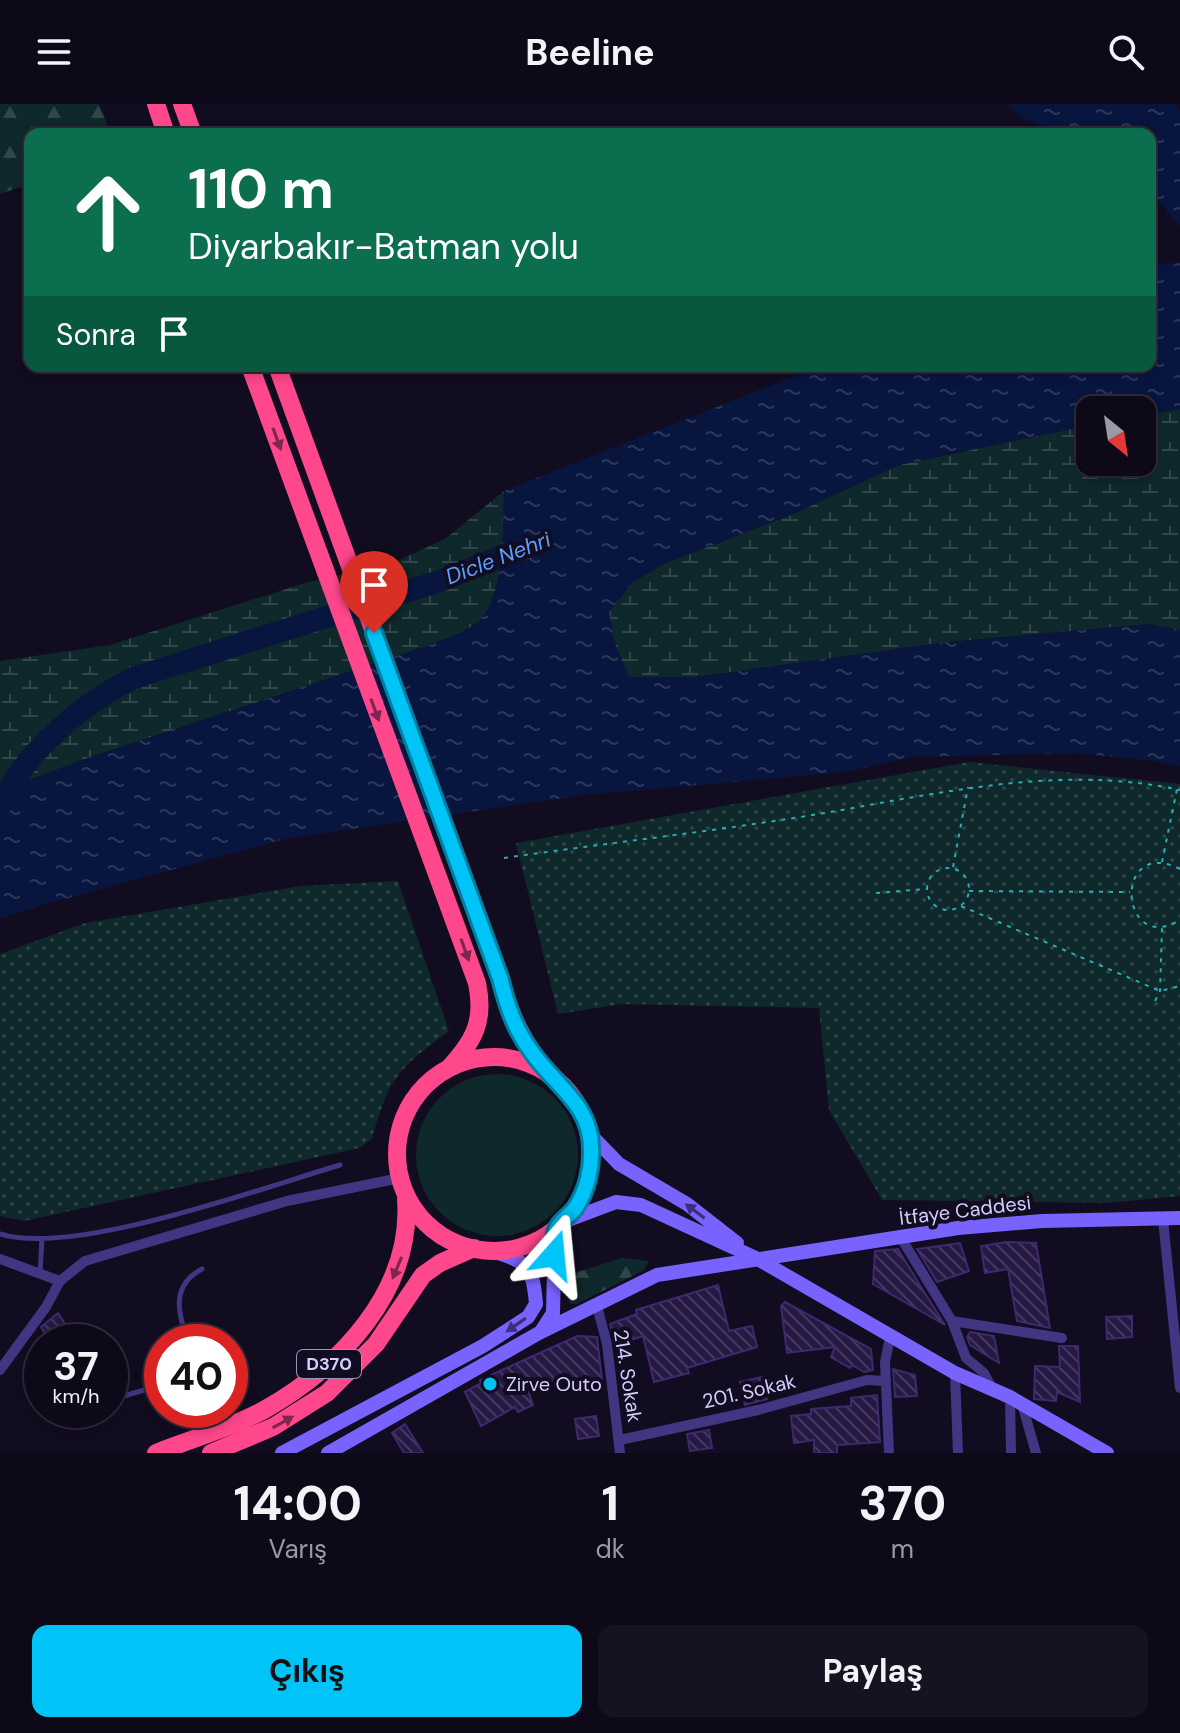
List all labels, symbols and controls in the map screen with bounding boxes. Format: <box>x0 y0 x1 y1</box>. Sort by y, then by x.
text: Beeline <box>525 29 655 76</box>
icon: menu <box>32 30 76 74</box>
icon: search <box>1104 30 1148 74</box>
text: 110 m <box>188 152 334 225</box>
icon: ahead <box>56 160 160 264</box>
text: Diyarbakır-Batman yolu <box>188 223 579 270</box>
icon: arrive <box>152 312 196 356</box>
text: Sonra <box>56 315 136 354</box>
north arrow <box>1076 396 1156 476</box>
map controls <box>1076 396 1156 476</box>
one-way arrow <box>271 428 283 452</box>
water label: Dicle Nehri <box>441 525 555 591</box>
pin <box>340 551 408 633</box>
icon: arrive <box>352 563 396 607</box>
one-way arrow <box>369 698 381 722</box>
one-way arrow <box>459 939 472 963</box>
street label: İtfaye Caddesi <box>898 1189 1032 1231</box>
one-way arrow <box>685 1203 705 1219</box>
position arrow <box>512 1213 596 1297</box>
one-way arrow <box>390 1256 403 1280</box>
one-way arrow <box>505 1317 526 1332</box>
speed limit sign: 40 <box>144 1324 248 1428</box>
street label: 214. Sokak <box>608 1328 648 1424</box>
text: 37 <box>53 1340 99 1392</box>
road number: D370 <box>297 1350 361 1378</box>
street label: 201. Sokak <box>700 1368 798 1414</box>
place label: Zirve Outo <box>506 1371 602 1397</box>
marker: Zirve Outo <box>481 1375 499 1393</box>
text: km/h <box>52 1383 100 1409</box>
one-way arrow <box>271 1415 294 1428</box>
text: 14:00 <box>234 1472 362 1535</box>
text: 1 <box>602 1472 619 1535</box>
text: 370 <box>859 1472 946 1535</box>
text: Varış <box>268 1532 327 1566</box>
text: dk <box>596 1532 625 1566</box>
text: m <box>891 1532 914 1566</box>
button: Çıkış <box>32 1625 582 1717</box>
button: Paylaş <box>598 1625 1148 1717</box>

